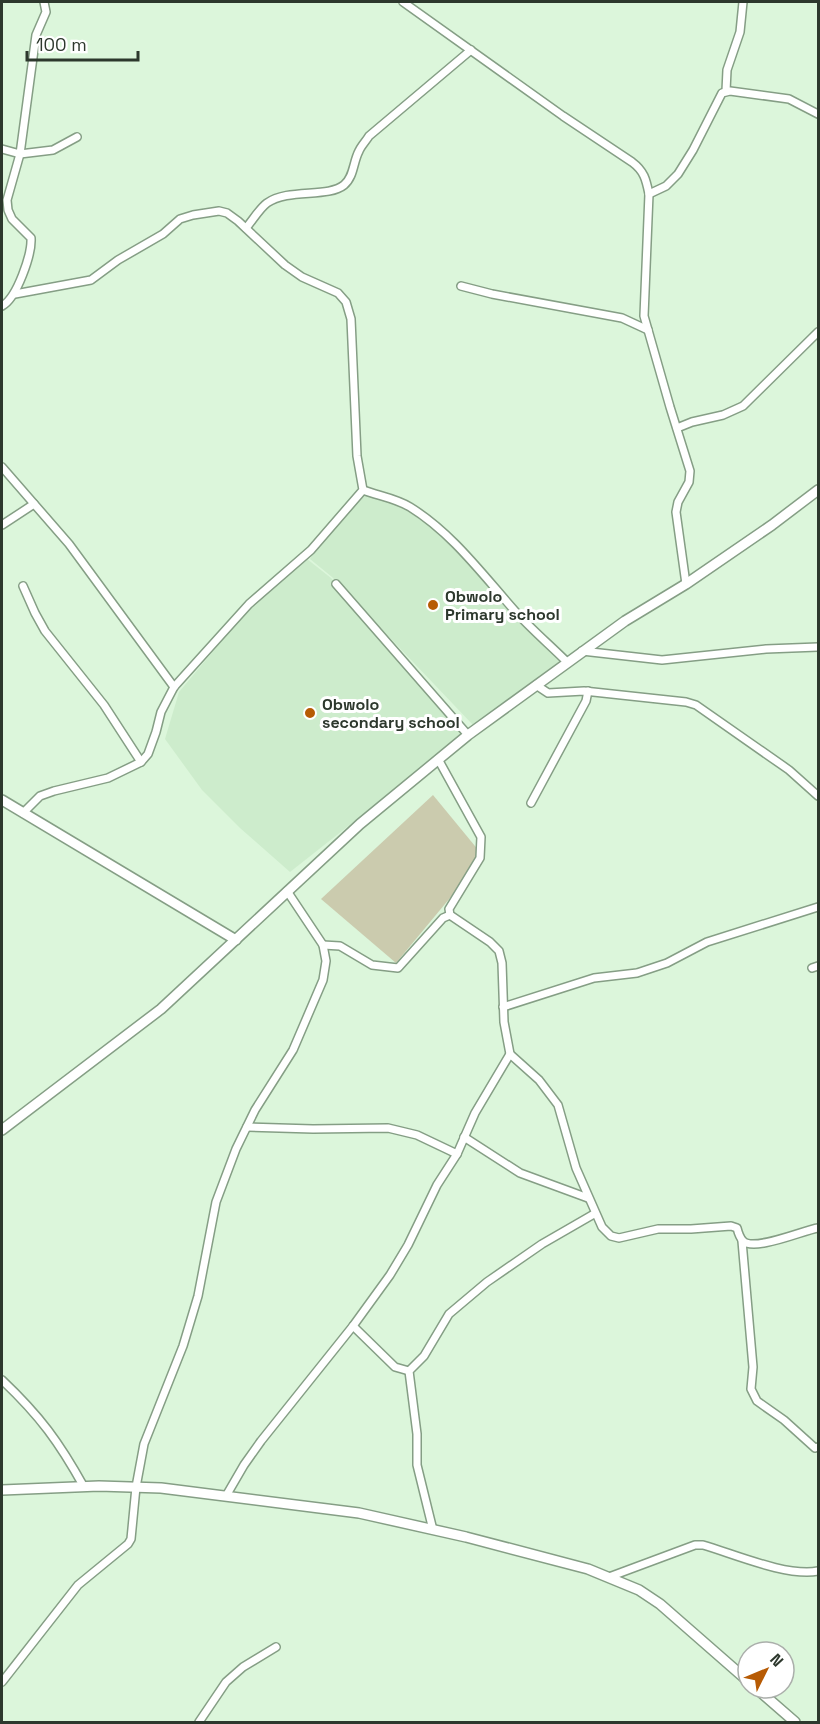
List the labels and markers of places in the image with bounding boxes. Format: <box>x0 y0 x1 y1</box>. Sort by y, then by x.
place label: Obwolo Primary school <box>445 586 560 625</box>
marker: Obwolo Primary school <box>426 598 440 612</box>
place label: Obwolo secondary school <box>322 694 460 733</box>
marker: Obwolo secondary school <box>303 706 317 720</box>

